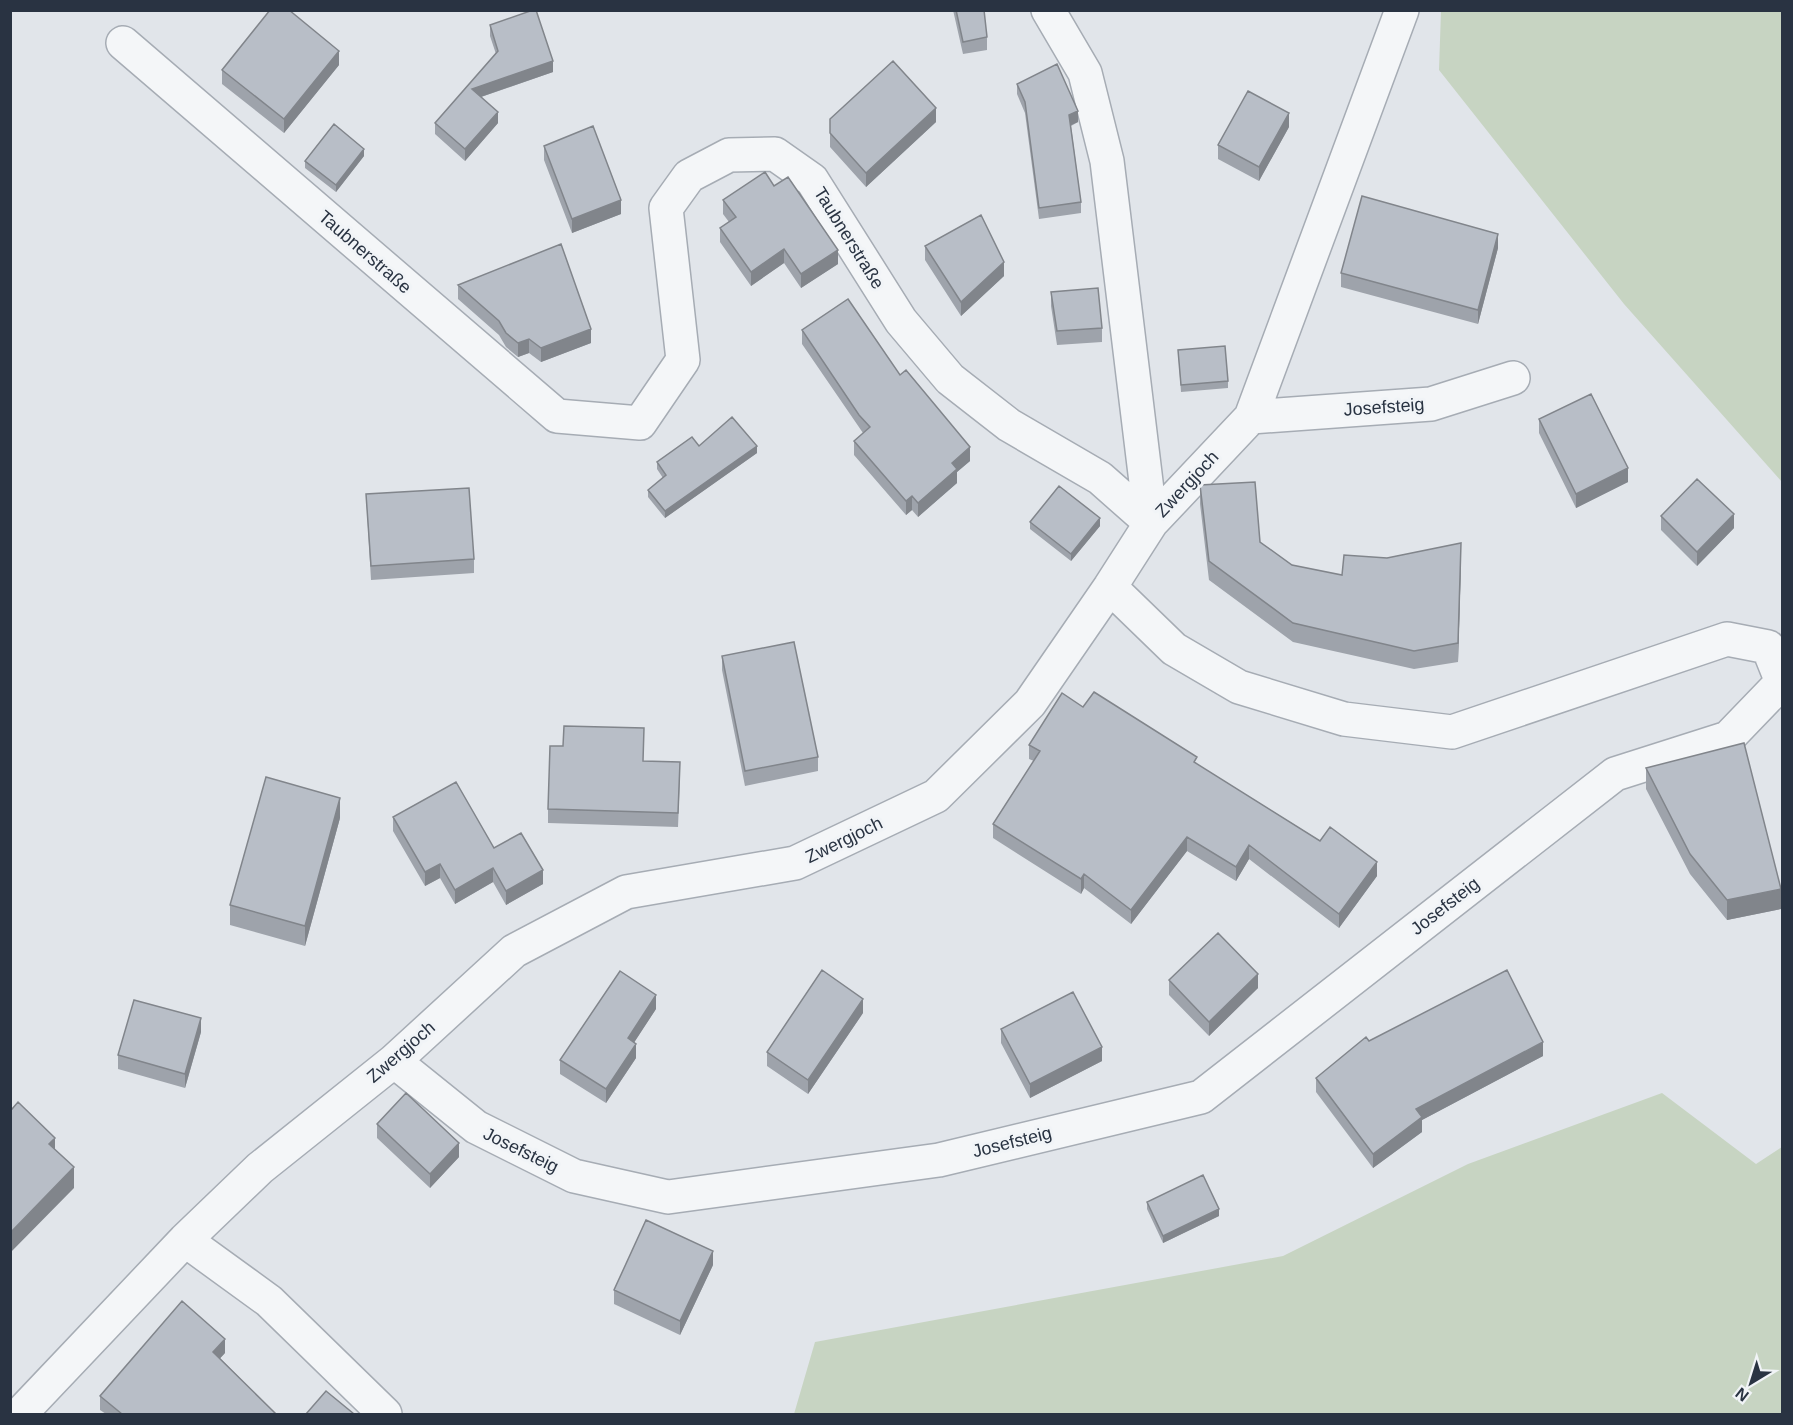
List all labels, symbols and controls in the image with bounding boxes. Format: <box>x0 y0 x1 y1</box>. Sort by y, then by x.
street label: Taubnerstraße <box>810 183 888 293</box>
street label: Taubnerstraße <box>315 206 415 298</box>
street label: Josefsteig <box>1343 394 1425 420</box>
street label: Zwergjoch <box>1151 447 1223 521</box>
street label: Zwergjoch <box>802 813 886 867</box>
street label: Josefsteig <box>1407 873 1483 939</box>
street label: Zwergjoch <box>363 1017 439 1087</box>
street label: Josefsteig <box>970 1122 1054 1162</box>
street label: Josefsteig <box>480 1123 562 1177</box>
north arrow <box>1721 1353 1781 1413</box>
text: N <box>1732 1384 1752 1405</box>

